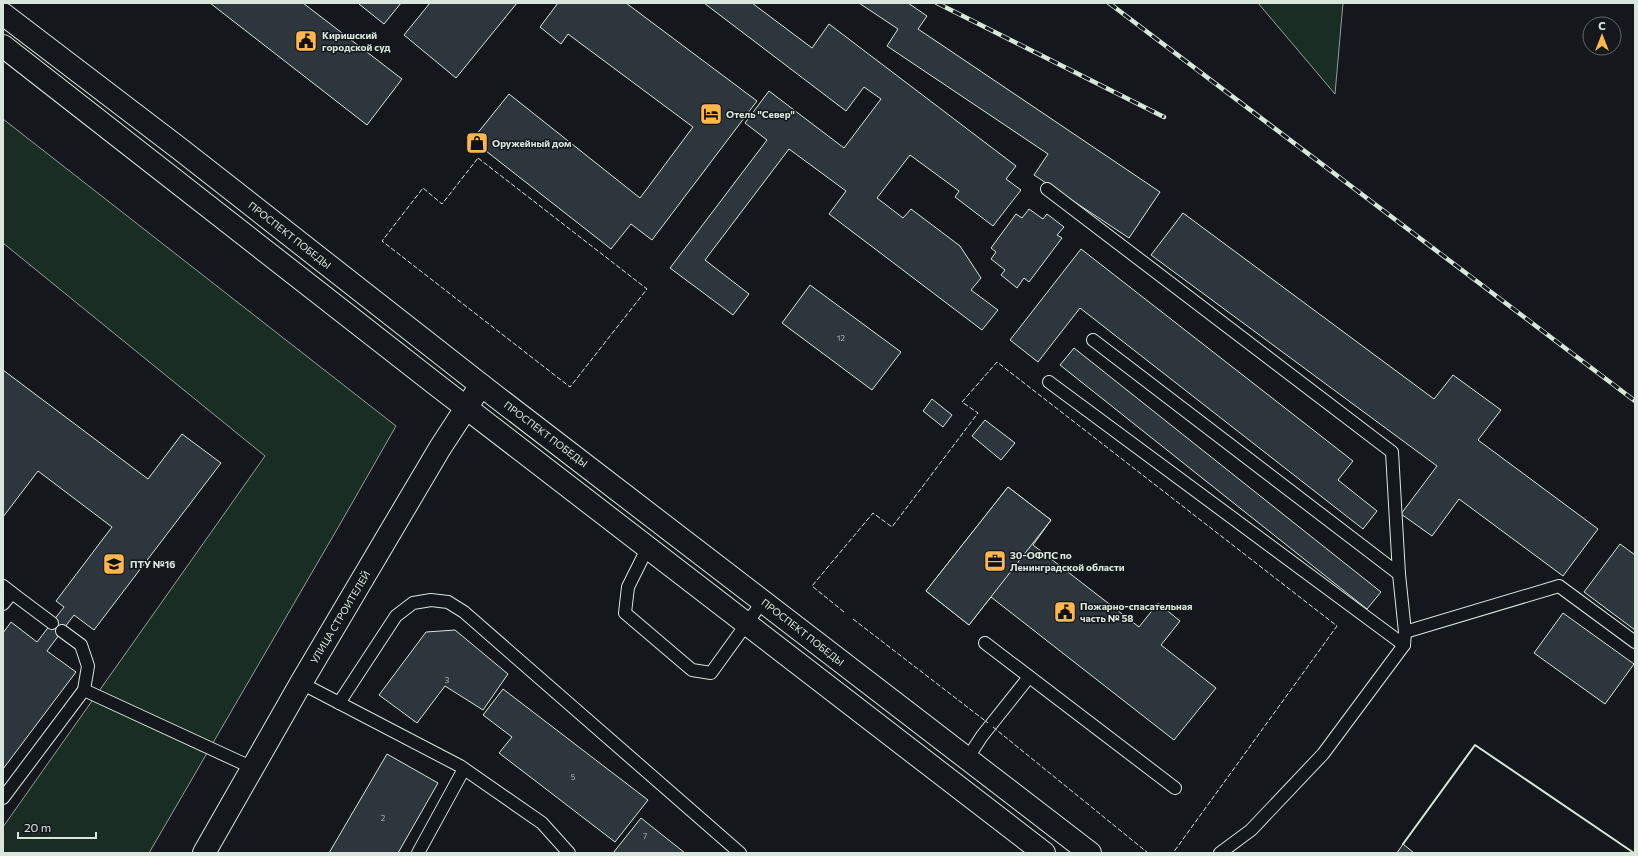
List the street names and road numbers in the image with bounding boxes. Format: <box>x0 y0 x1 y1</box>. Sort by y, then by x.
street label: ПРОСПЕКТ ПОБЕДЫ <box>246 199 334 271</box>
street label: ПРОСПЕКТ ПОБЕДЫ <box>502 399 590 469</box>
street label: УЛИЦА СТРОИТЕЛЕЙ <box>308 569 372 665</box>
street label: ПРОСПЕКТ ПОБЕДЫ <box>759 596 847 668</box>

